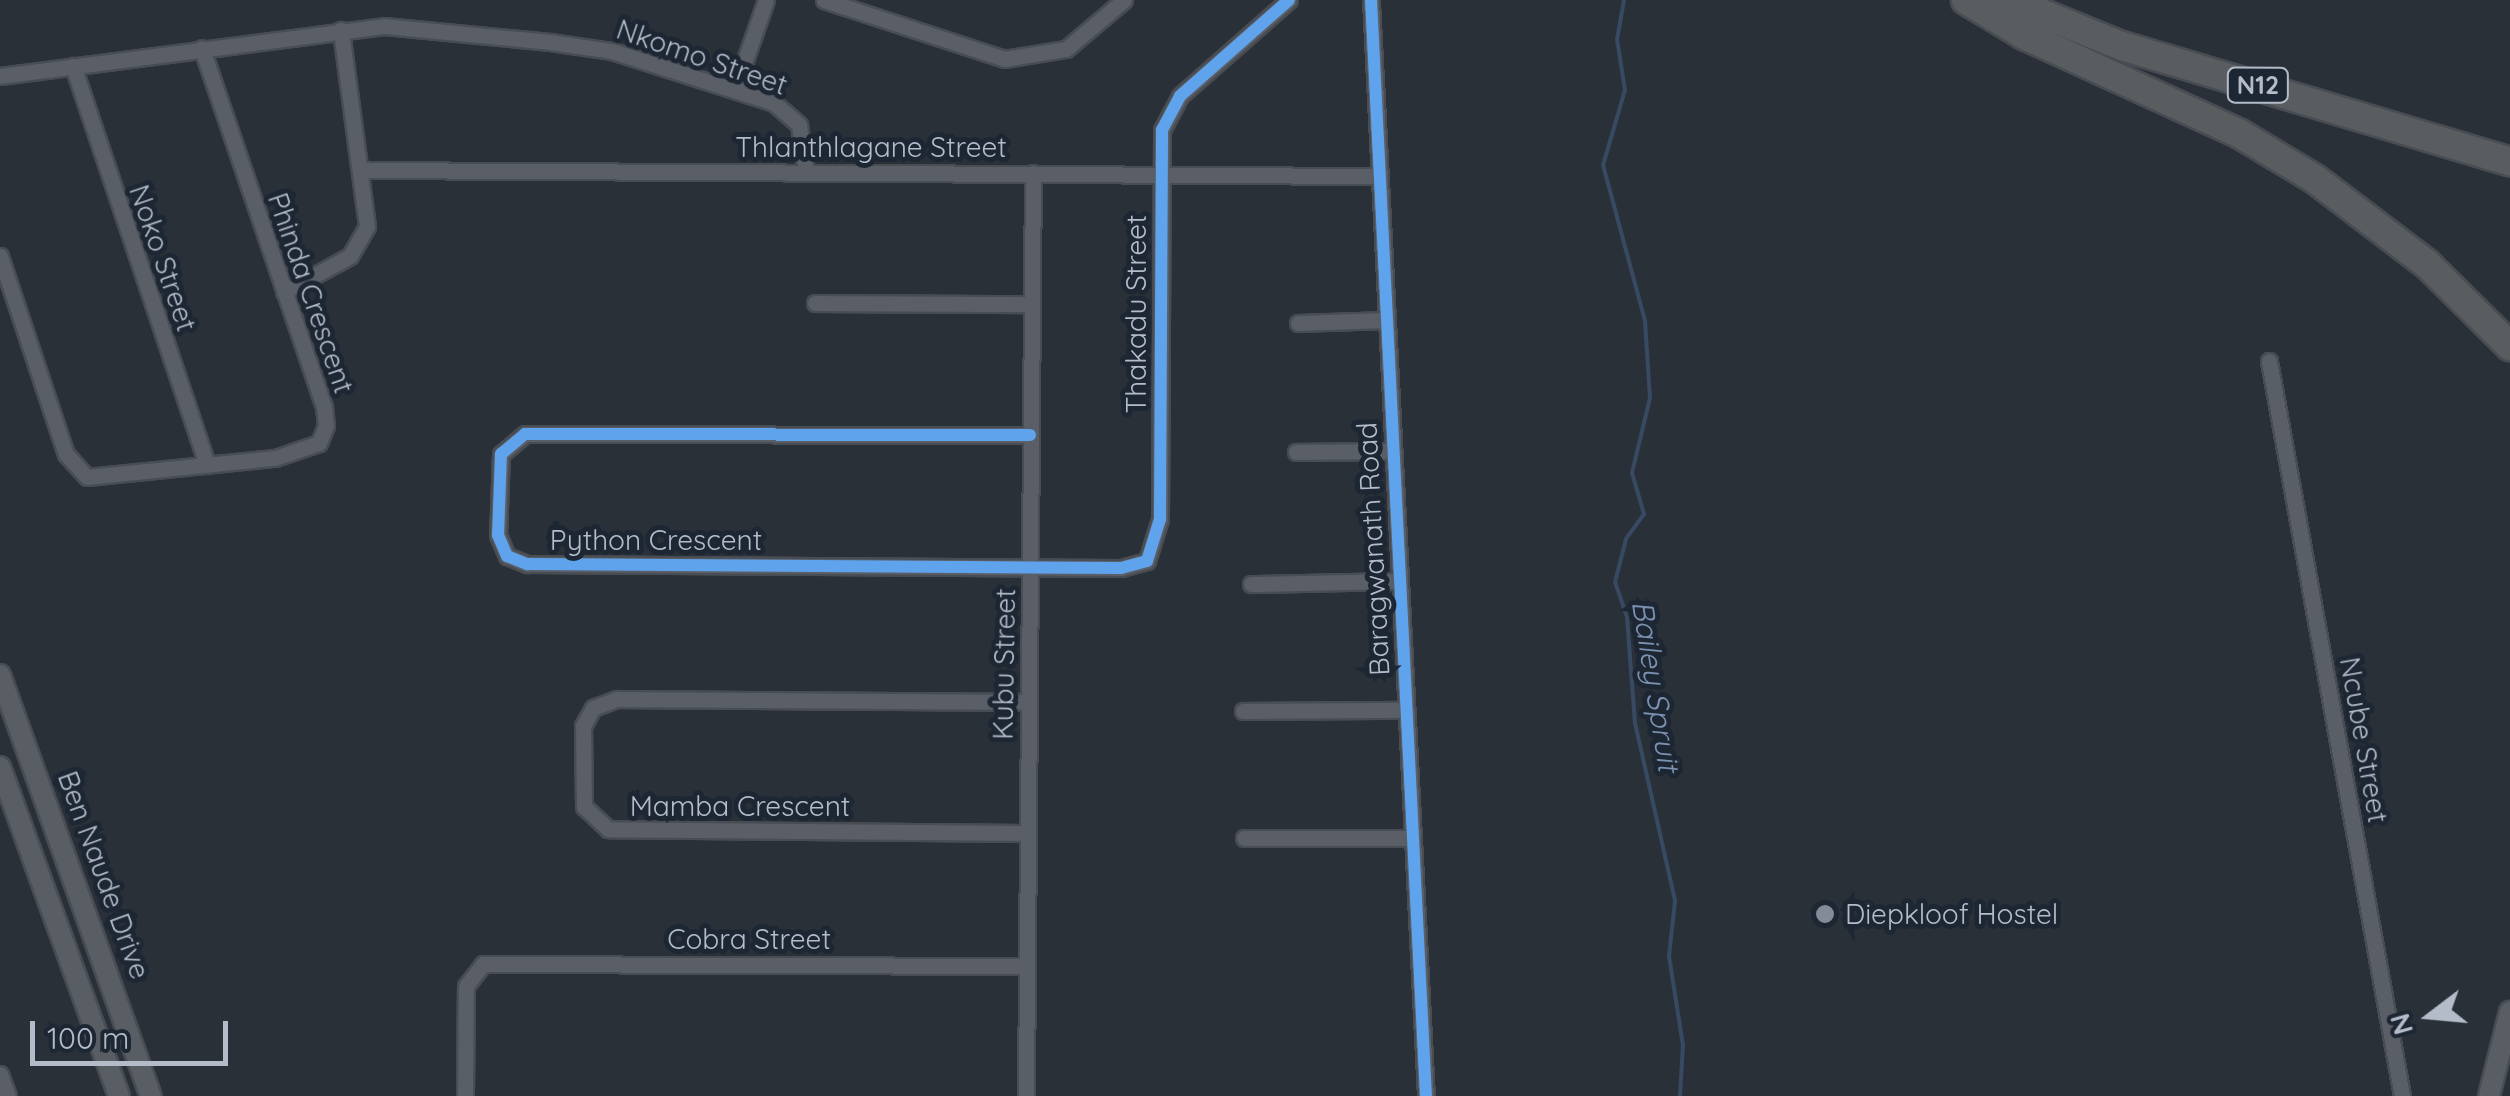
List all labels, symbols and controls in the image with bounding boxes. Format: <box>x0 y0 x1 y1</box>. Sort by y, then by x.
street label: Nkomo Street <box>612 12 792 102</box>
road number: N12 <box>2226 65 2290 105</box>
street label: Thlanthlagane Street <box>735 130 1007 164</box>
street label: Noko Street <box>122 180 204 336</box>
street label: Phinda Crescent <box>261 188 361 398</box>
street label: Thakadu Street <box>1119 214 1153 414</box>
street label: Baragwanath Road <box>1350 421 1396 677</box>
street label: Python Crescent <box>550 523 762 557</box>
street label: Kubu Street <box>986 588 1022 740</box>
water label: Bailey Spruit <box>1625 598 1687 774</box>
street label: Ncube Street <box>2333 654 2395 826</box>
street label: Ben Naude Drive <box>51 767 157 983</box>
street label: Mamba Crescent <box>630 789 850 823</box>
place label: Diepkloof Hostel <box>1845 897 2058 931</box>
marker: Diepkloof Hostel <box>1814 903 1836 925</box>
street label: Cobra Street <box>667 922 831 956</box>
north arrow <box>2380 966 2480 1066</box>
scale bar <box>35 1001 232 1063</box>
text: N <box>2381 1010 2420 1039</box>
text: 100 m <box>47 1019 129 1057</box>

